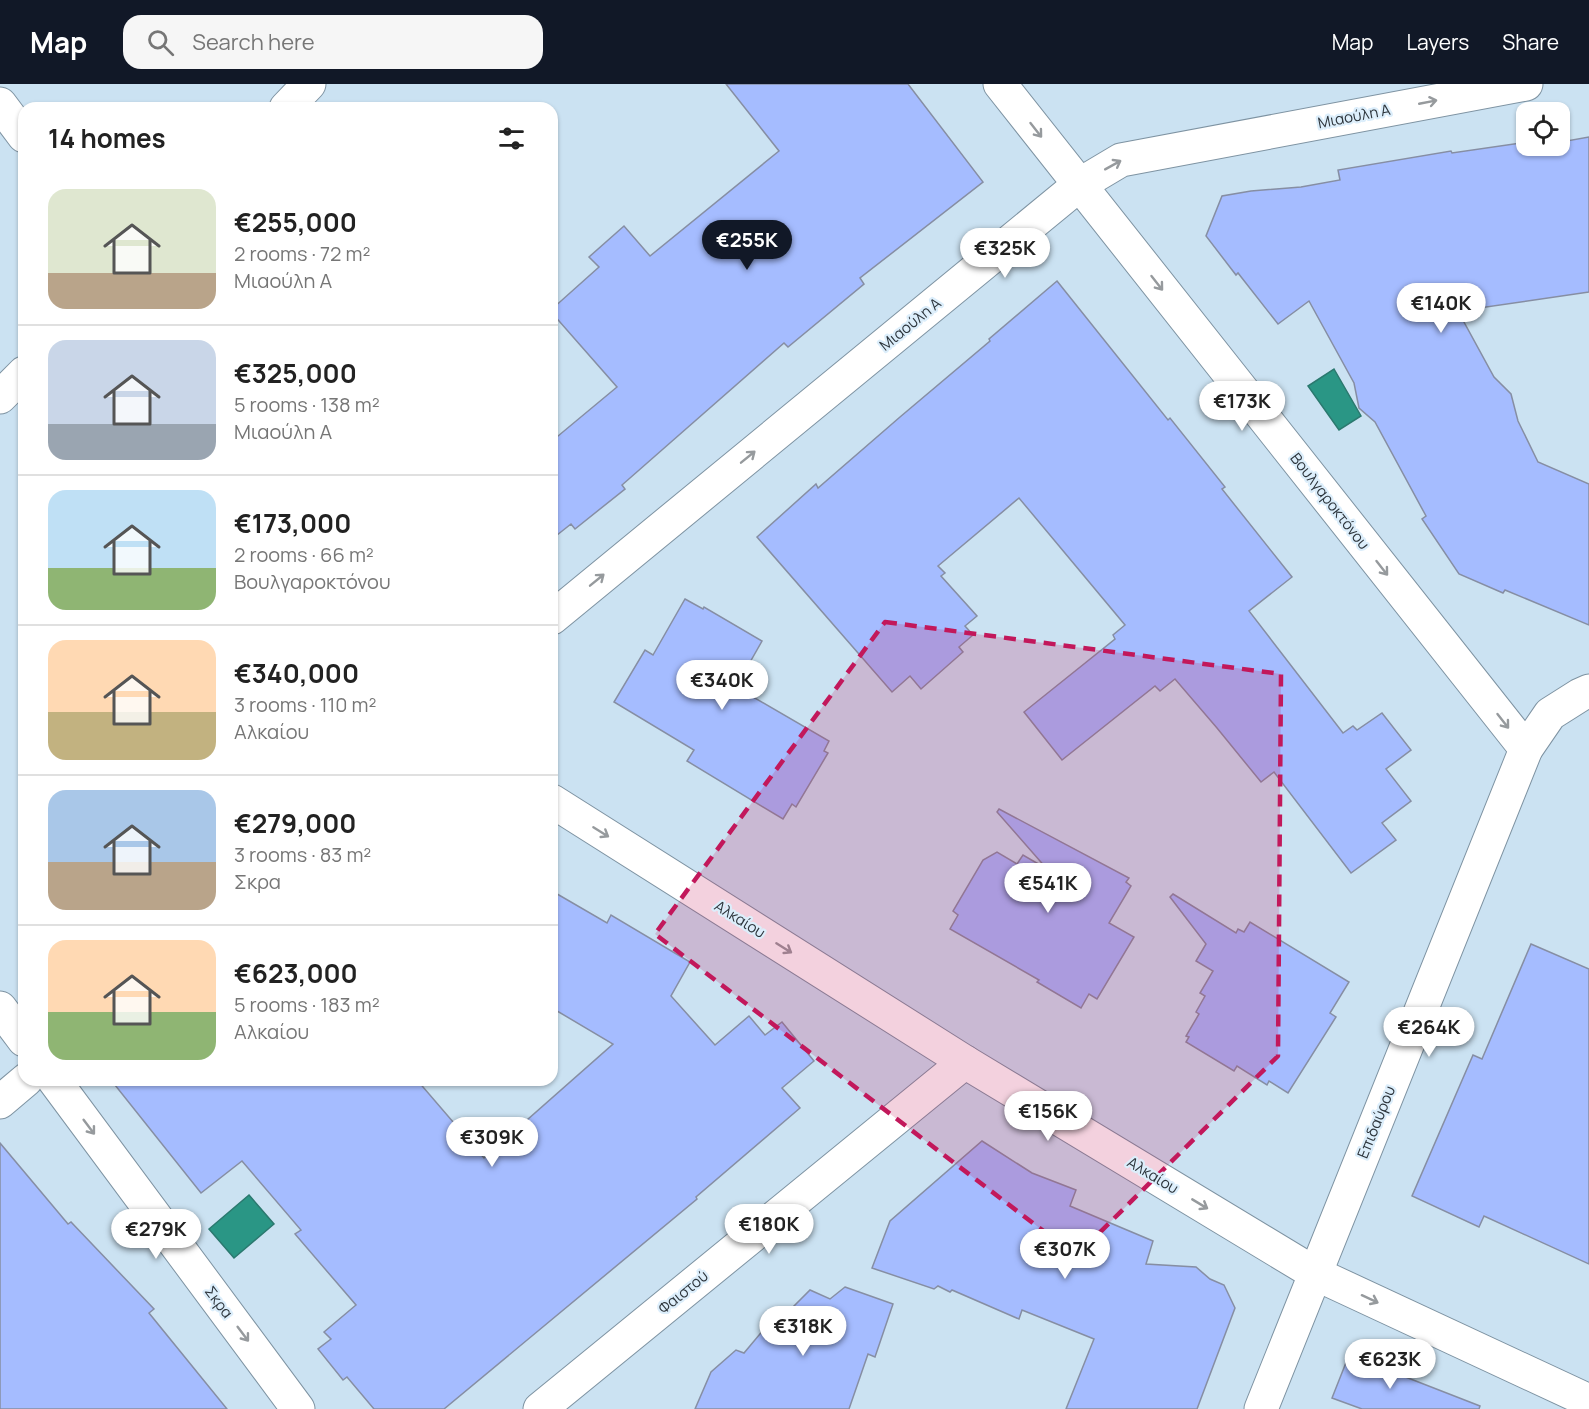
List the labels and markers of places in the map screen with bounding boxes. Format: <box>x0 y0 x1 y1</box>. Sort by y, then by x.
pin: €255K <box>705 220 789 271</box>
pin: €325K <box>963 228 1047 279</box>
pin: €140K <box>1399 283 1483 334</box>
pin: €173K <box>1200 381 1284 432</box>
pin: €340K <box>680 660 764 711</box>
pin: €541K <box>1006 863 1090 914</box>
pin: €264K <box>1387 1007 1471 1058</box>
pin: €156K <box>1006 1091 1090 1142</box>
pin: €309K <box>450 1117 534 1168</box>
pin: €180K <box>727 1204 811 1255</box>
pin: €279K <box>114 1209 198 1260</box>
pin: €307K <box>1023 1229 1107 1280</box>
pin: €318K <box>761 1306 845 1357</box>
pin: €623K <box>1348 1339 1432 1390</box>

